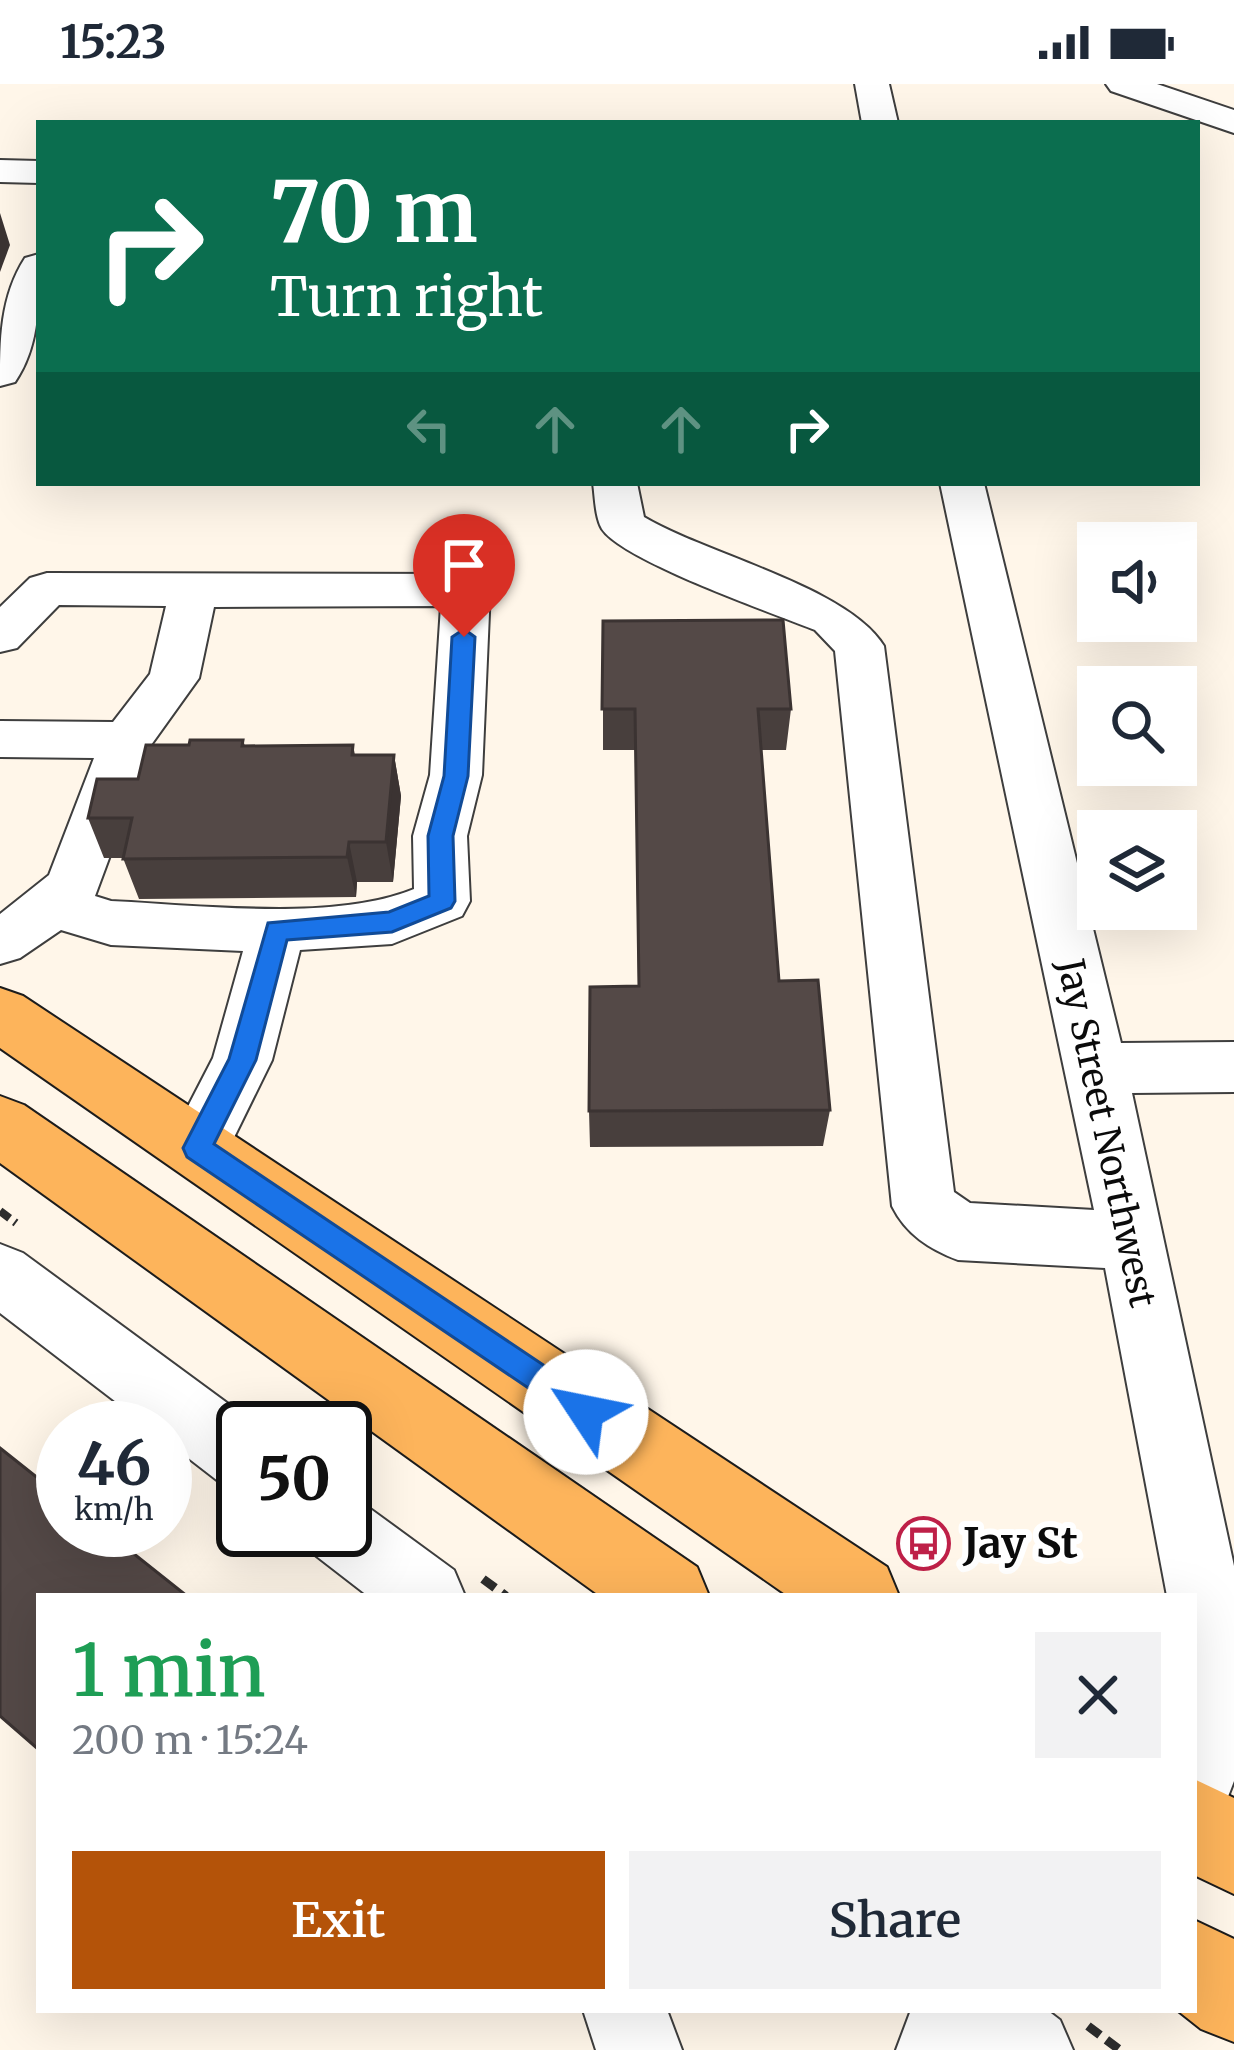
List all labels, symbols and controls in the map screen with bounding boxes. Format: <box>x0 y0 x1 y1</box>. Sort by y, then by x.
text: 15:23 <box>60 14 167 70</box>
text: 70 m <box>270 159 478 265</box>
icon: right <box>72 168 228 324</box>
text: Turn right <box>270 263 543 331</box>
icon: left <box>396 396 462 462</box>
icon: ahead <box>522 396 588 462</box>
icon: ahead <box>648 396 714 462</box>
icon: right <box>774 396 840 462</box>
pin <box>413 514 515 637</box>
map controls <box>1077 522 1197 930</box>
button: sound <box>1077 522 1197 642</box>
icon: arrive <box>431 532 497 598</box>
button: search <box>1077 666 1197 786</box>
button: layers <box>1077 810 1197 930</box>
street label: Jay Street Northwest <box>1047 954 1165 1311</box>
position arrow <box>523 1349 649 1475</box>
speed limit sign: 50 <box>216 1401 372 1557</box>
text: 46 <box>77 1426 151 1501</box>
text: km/h <box>74 1490 154 1528</box>
bus stop icon: Jay St <box>896 1515 952 1571</box>
place label: Jay St <box>962 1517 1078 1569</box>
text: 1 min <box>72 1625 266 1716</box>
button: close <box>1035 1632 1161 1758</box>
text: 200 m · 15:24 <box>72 1716 308 1765</box>
button: Exit <box>72 1851 605 1989</box>
button: Share <box>629 1851 1161 1989</box>

